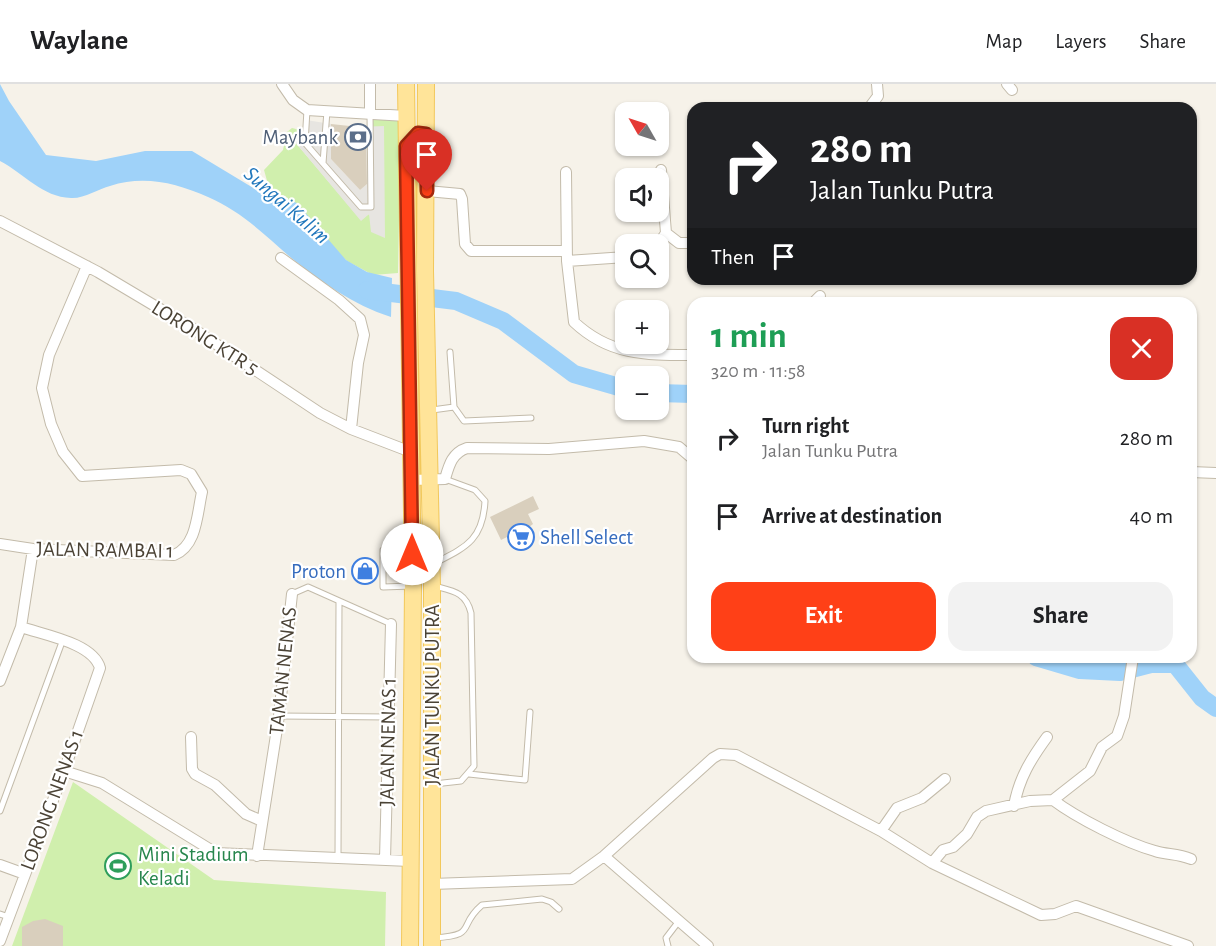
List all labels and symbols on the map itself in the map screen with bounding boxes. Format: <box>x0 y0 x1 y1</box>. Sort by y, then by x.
north arrow <box>615 102 669 156</box>
bank icon: Maybank <box>343 122 373 152</box>
place label: Maybank <box>263 127 338 148</box>
pin <box>401 129 452 191</box>
water label: Sungai Kulim <box>240 162 334 248</box>
street label: LORONG KTR 5 <box>148 297 262 379</box>
position arrow <box>380 522 444 586</box>
supermarket icon: Shell Select <box>506 522 536 552</box>
place label: Shell Select <box>540 527 633 548</box>
street label: JALAN RAMBAI 1 <box>36 538 174 562</box>
shop icon: Proton <box>350 556 380 586</box>
place label: Proton <box>291 561 346 582</box>
street label: JALAN TUNKU PUTRA <box>422 604 443 786</box>
street label: TAMAN NENAS <box>266 606 300 736</box>
street label: JALAN NENAS 1 <box>376 677 400 807</box>
street label: LORONG NENAS 1 <box>17 727 87 873</box>
place label: Mini Stadium Keladi <box>138 844 249 889</box>
sports icon: Mini Stadium Keladi <box>103 851 133 881</box>

